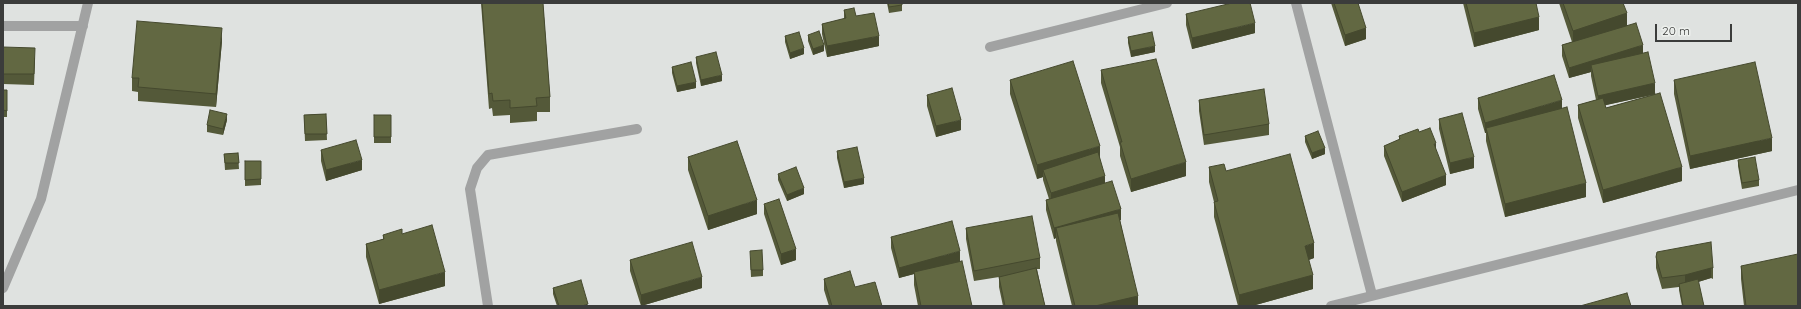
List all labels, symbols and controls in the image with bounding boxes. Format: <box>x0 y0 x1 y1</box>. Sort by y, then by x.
scale bar <box>1657 16 1734 42</box>
text: 20 m <box>1662 23 1690 38</box>

